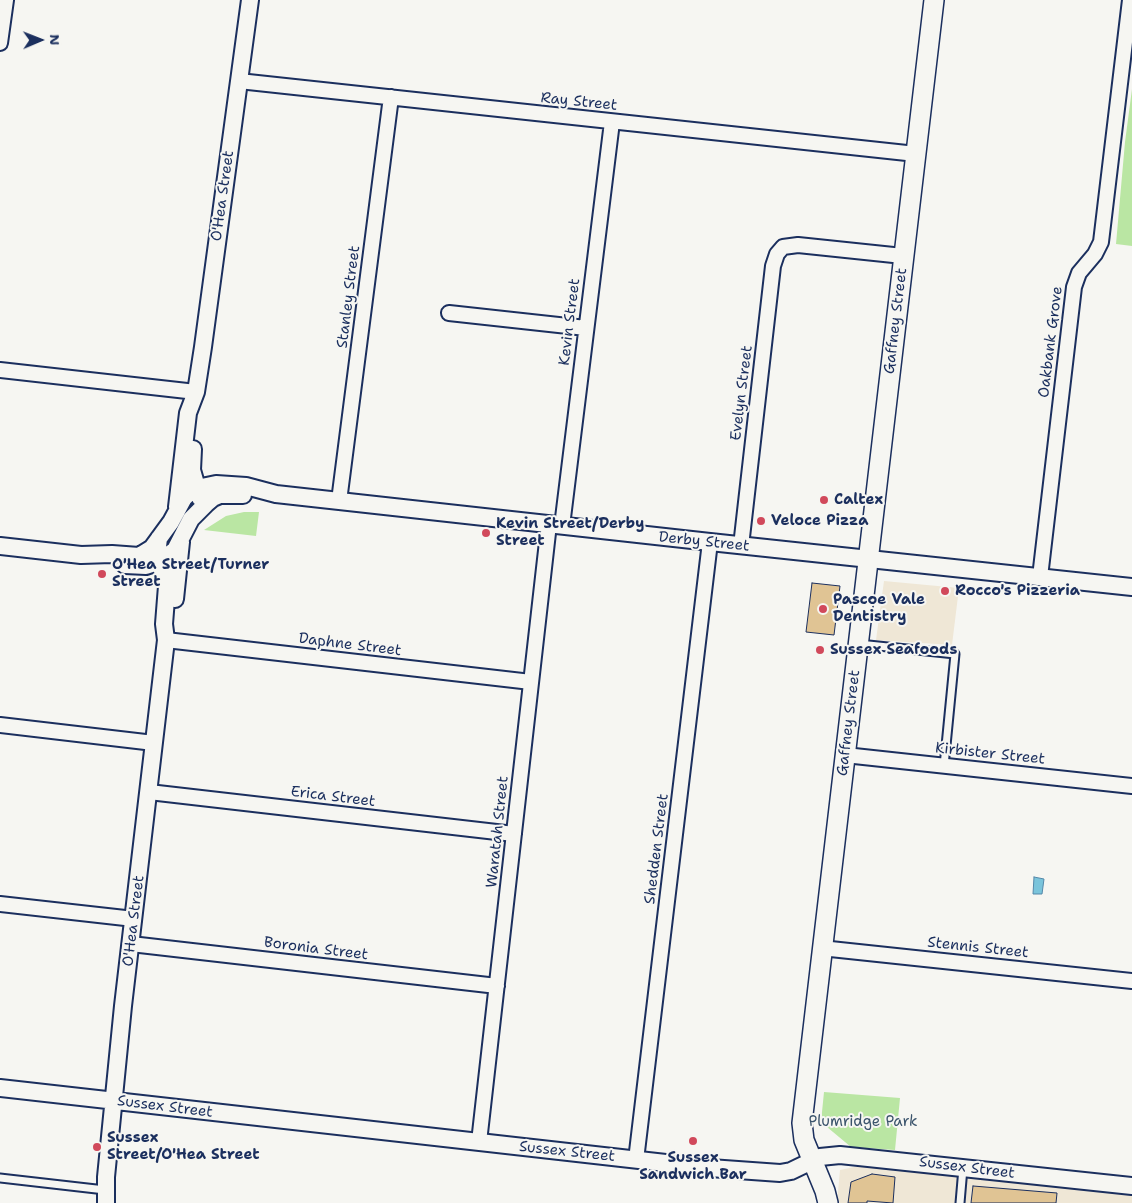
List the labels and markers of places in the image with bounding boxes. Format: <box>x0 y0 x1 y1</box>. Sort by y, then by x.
place label: Caltex <box>834 491 883 509</box>
marker: Caltex <box>818 494 830 506</box>
place label: Veloce Pizza <box>771 512 868 530</box>
place label: Kevin Street/Derby Street <box>496 515 644 550</box>
marker: Veloce Pizza <box>755 515 767 527</box>
marker: Kevin Street/Derby Street <box>480 527 492 539</box>
place label: O'Hea Street/Turner Street <box>112 556 269 591</box>
marker: O'Hea Street/Turner Street <box>96 568 108 580</box>
place label: Rocco's Pizzeria <box>955 582 1080 600</box>
marker: Rocco's Pizzeria <box>939 585 951 597</box>
place label: Pascoe Vale Dentistry <box>833 591 925 626</box>
marker: Pascoe Vale Dentistry <box>817 603 829 615</box>
place label: Sussex Seafoods <box>830 641 957 659</box>
marker: Sussex Seafoods <box>814 644 826 656</box>
place label: Sussex Street/O'Hea Street <box>107 1129 260 1164</box>
marker: Sussex Sandwich Bar <box>687 1135 699 1147</box>
marker: Sussex Street/O'Hea Street <box>91 1141 103 1153</box>
place label: Sussex Sandwich Bar <box>639 1149 747 1184</box>

